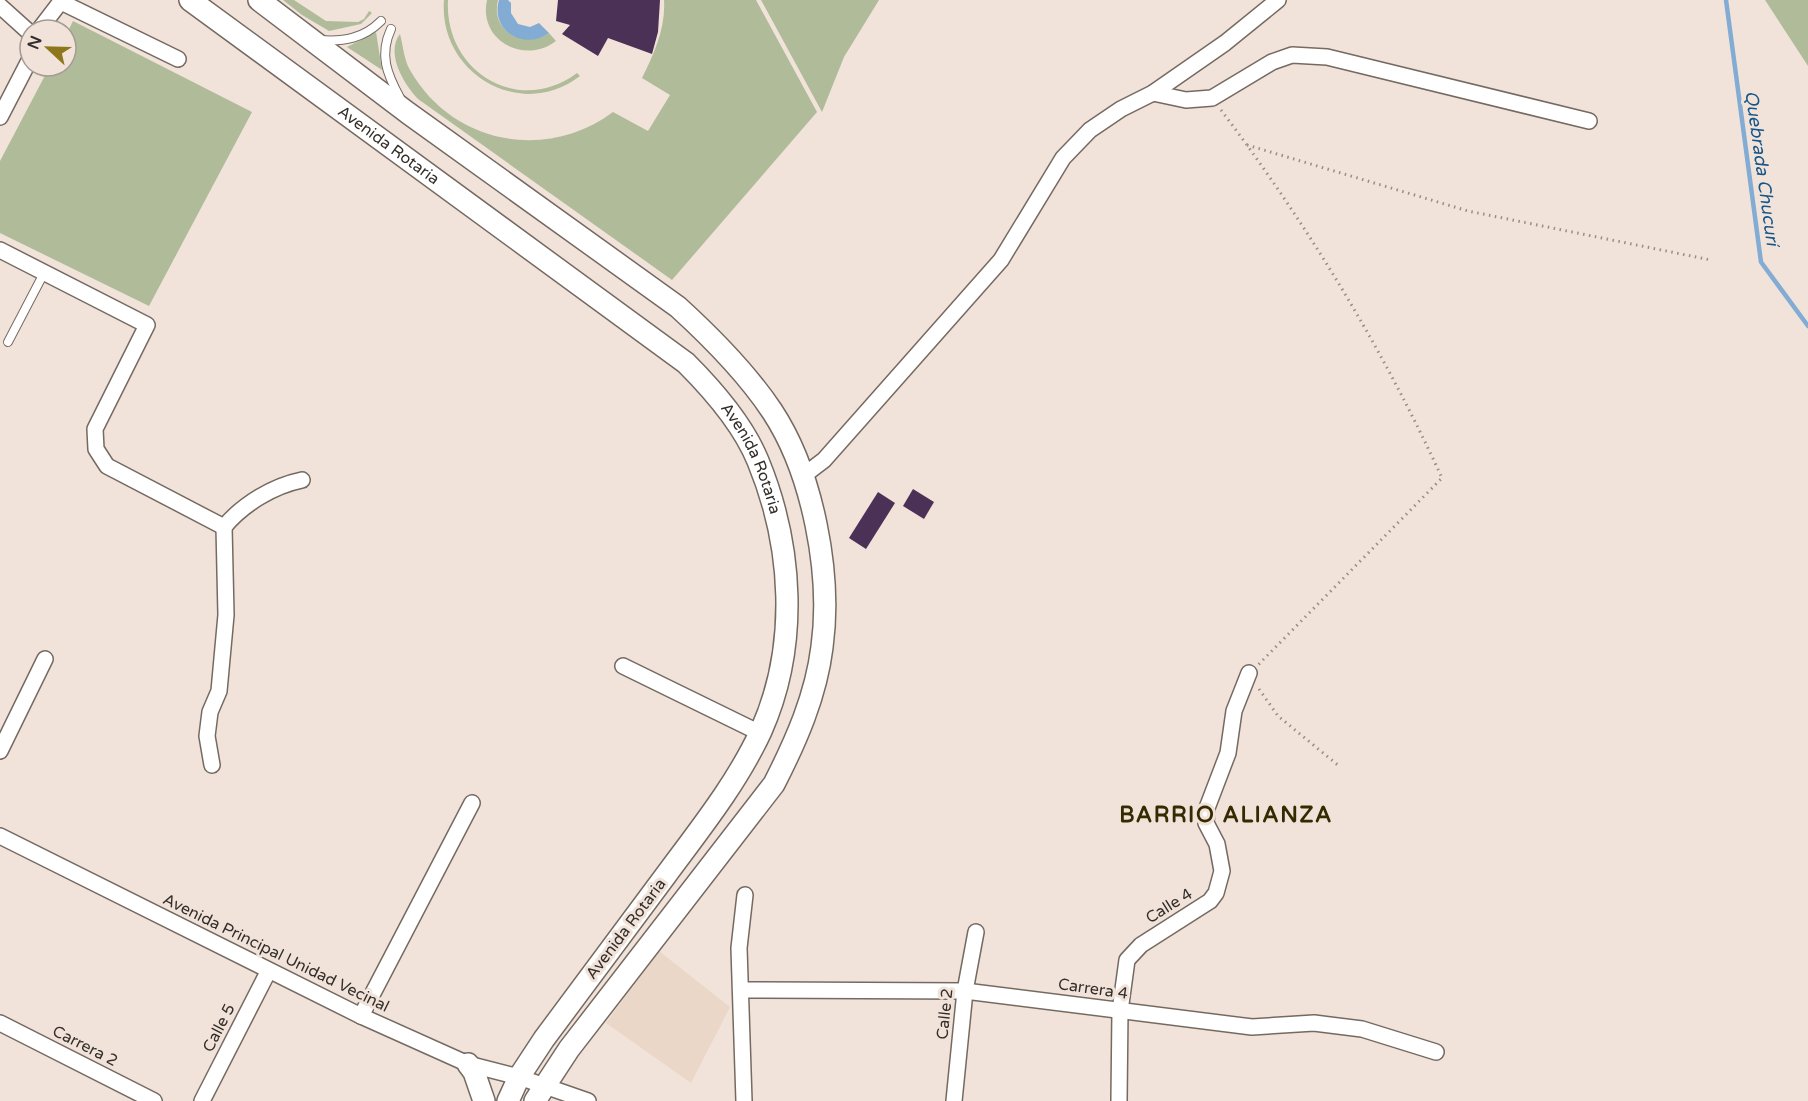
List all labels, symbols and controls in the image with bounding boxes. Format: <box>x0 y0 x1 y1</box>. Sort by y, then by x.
north arrow <box>18 18 78 78</box>
text: N <box>23 33 47 52</box>
water label: Quebrada Chucurí <box>1740 89 1784 250</box>
street label: Avenida Rotaria <box>334 101 443 189</box>
street label: Avenida Rotaria <box>716 399 785 516</box>
district label: BARRIO ALIANZA <box>1119 802 1333 828</box>
street label: Avenida Rotaria <box>582 875 670 983</box>
street label: Calle 4 <box>1142 884 1196 928</box>
street label: Avenida Principal Unidad Vecinal <box>160 889 392 1017</box>
street label: Carrera 4 <box>1057 974 1129 1004</box>
street label: Calle 2 <box>932 987 958 1041</box>
street label: Calle 5 <box>198 1001 240 1055</box>
street label: Carrera 2 <box>49 1021 121 1071</box>

